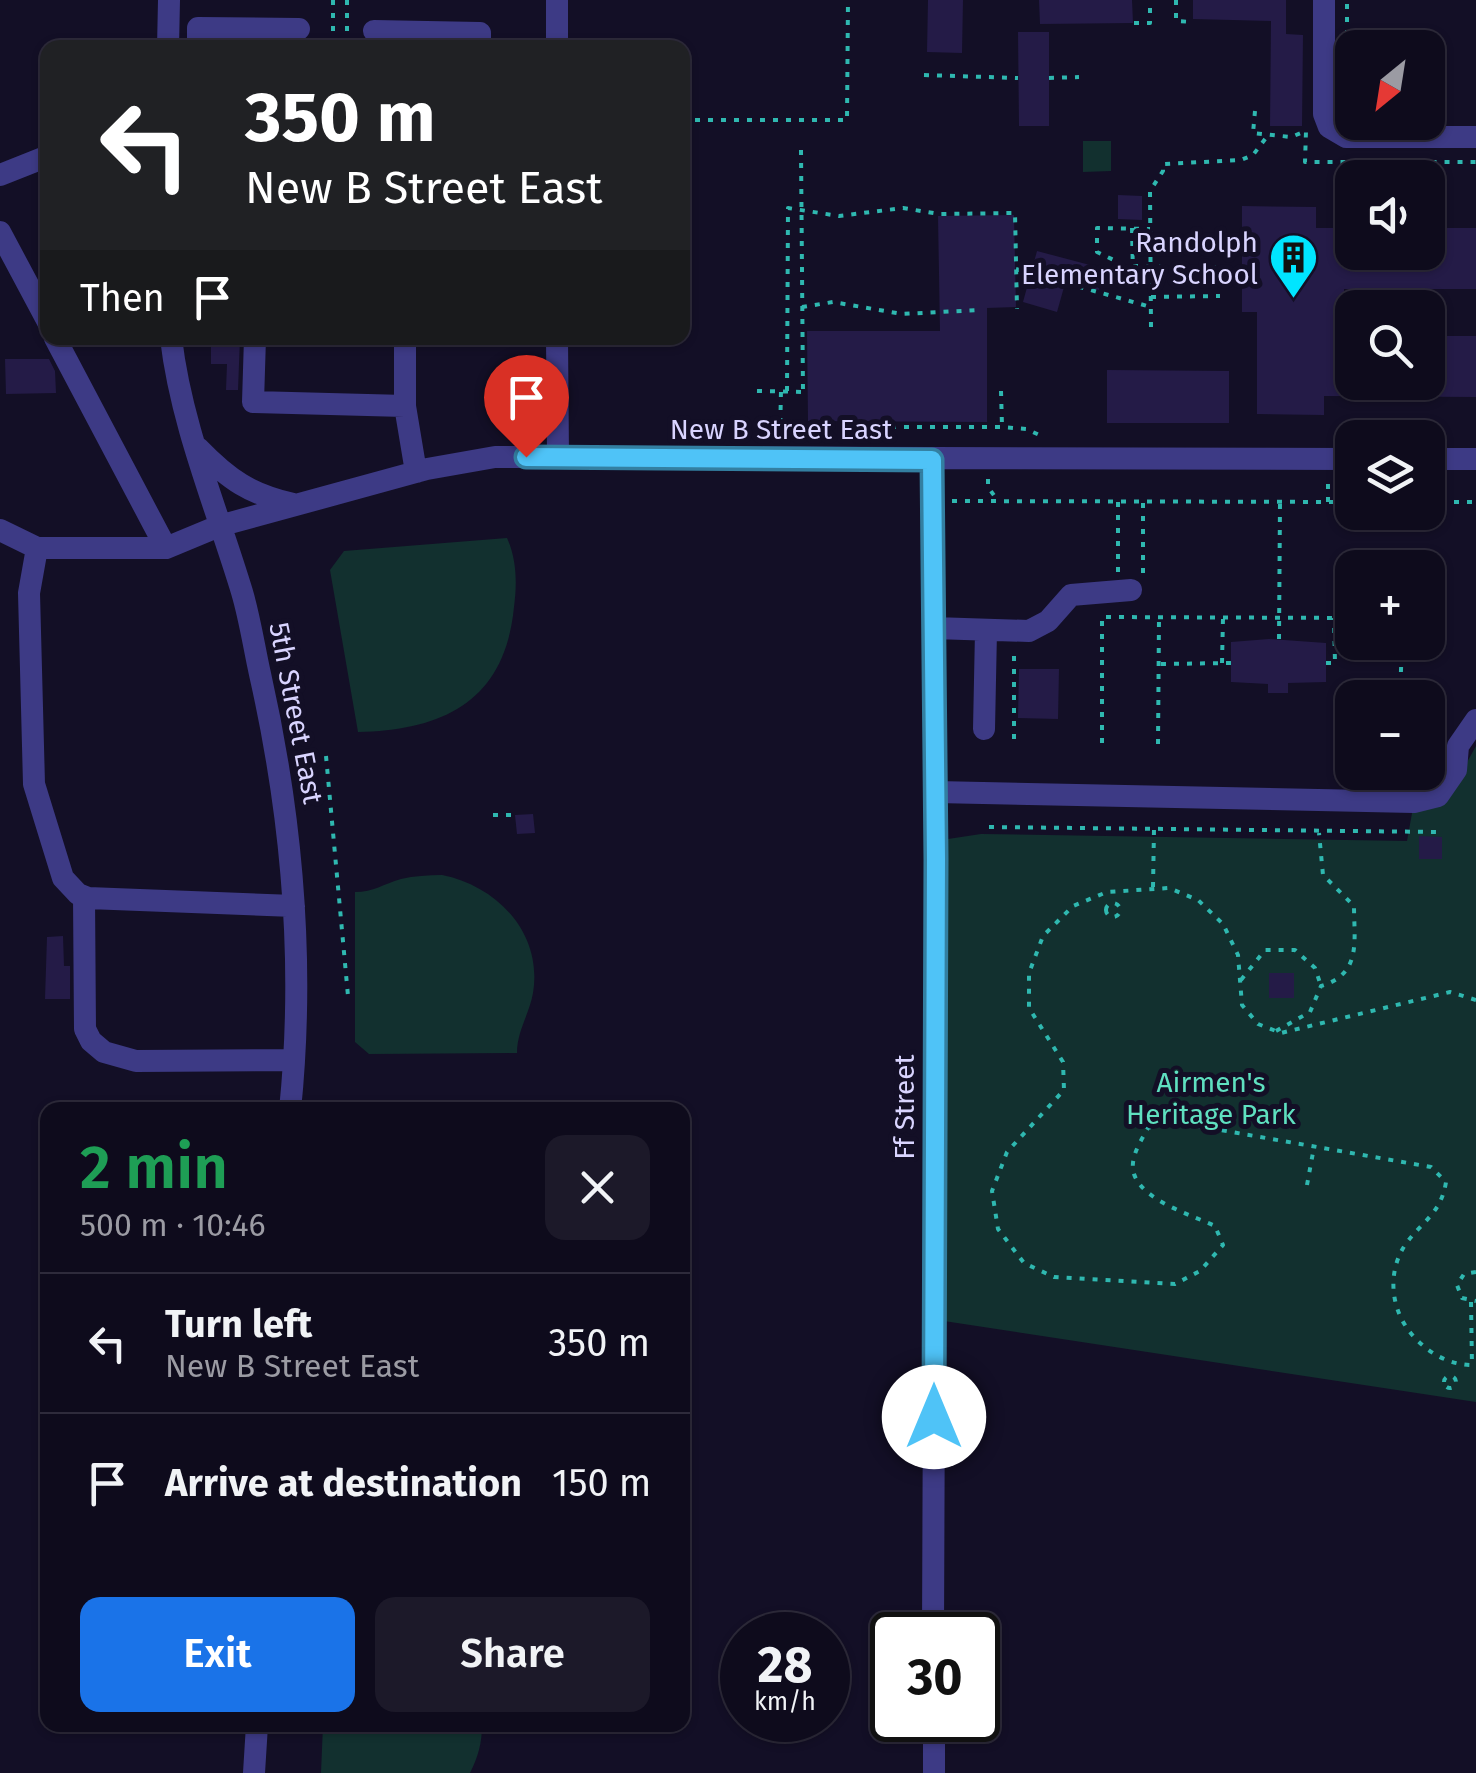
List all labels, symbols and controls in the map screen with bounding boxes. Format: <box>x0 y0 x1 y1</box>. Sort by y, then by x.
north arrow <box>1335 30 1445 140</box>
map controls <box>1335 30 1445 790</box>
text: 350 m <box>245 76 436 160</box>
icon: left <box>80 80 210 210</box>
button: sound <box>1335 160 1445 270</box>
text: New B Street East <box>245 161 603 215</box>
place label: Randolph Elementary School <box>1021 226 1258 291</box>
building icon: Randolph Elementary School <box>1267 232 1319 300</box>
icon: arrive <box>185 270 240 325</box>
text: Then <box>80 275 165 321</box>
button: search <box>1335 290 1445 400</box>
pin <box>484 355 569 458</box>
icon: arrive <box>499 370 554 425</box>
street label: New B Street East <box>670 413 893 446</box>
button: layers <box>1335 420 1445 530</box>
button: + <box>1335 550 1445 660</box>
street label: 5th Street East <box>262 620 330 807</box>
button: − <box>1335 680 1445 790</box>
street label: Ff Street <box>888 1053 921 1160</box>
park label: Airmen's Heritage Park <box>1126 1066 1297 1131</box>
text: 2 min <box>80 1132 228 1204</box>
button: close <box>545 1135 650 1240</box>
text: 500 m · 10:46 <box>80 1206 266 1244</box>
text: Turn left <box>165 1301 312 1347</box>
icon: left <box>80 1316 135 1371</box>
text: 350 m <box>548 1320 650 1366</box>
text: New B Street East <box>165 1347 419 1385</box>
position arrow <box>882 1365 986 1469</box>
icon: arrive <box>80 1456 135 1511</box>
text: Arrive at destination <box>165 1460 522 1506</box>
text: 150 m <box>552 1460 651 1506</box>
button: Exit <box>80 1597 355 1712</box>
button: Share <box>375 1597 650 1712</box>
speed limit sign: 30 <box>870 1612 1000 1742</box>
text: 28 <box>758 1635 812 1695</box>
text: km/h <box>754 1687 816 1717</box>

